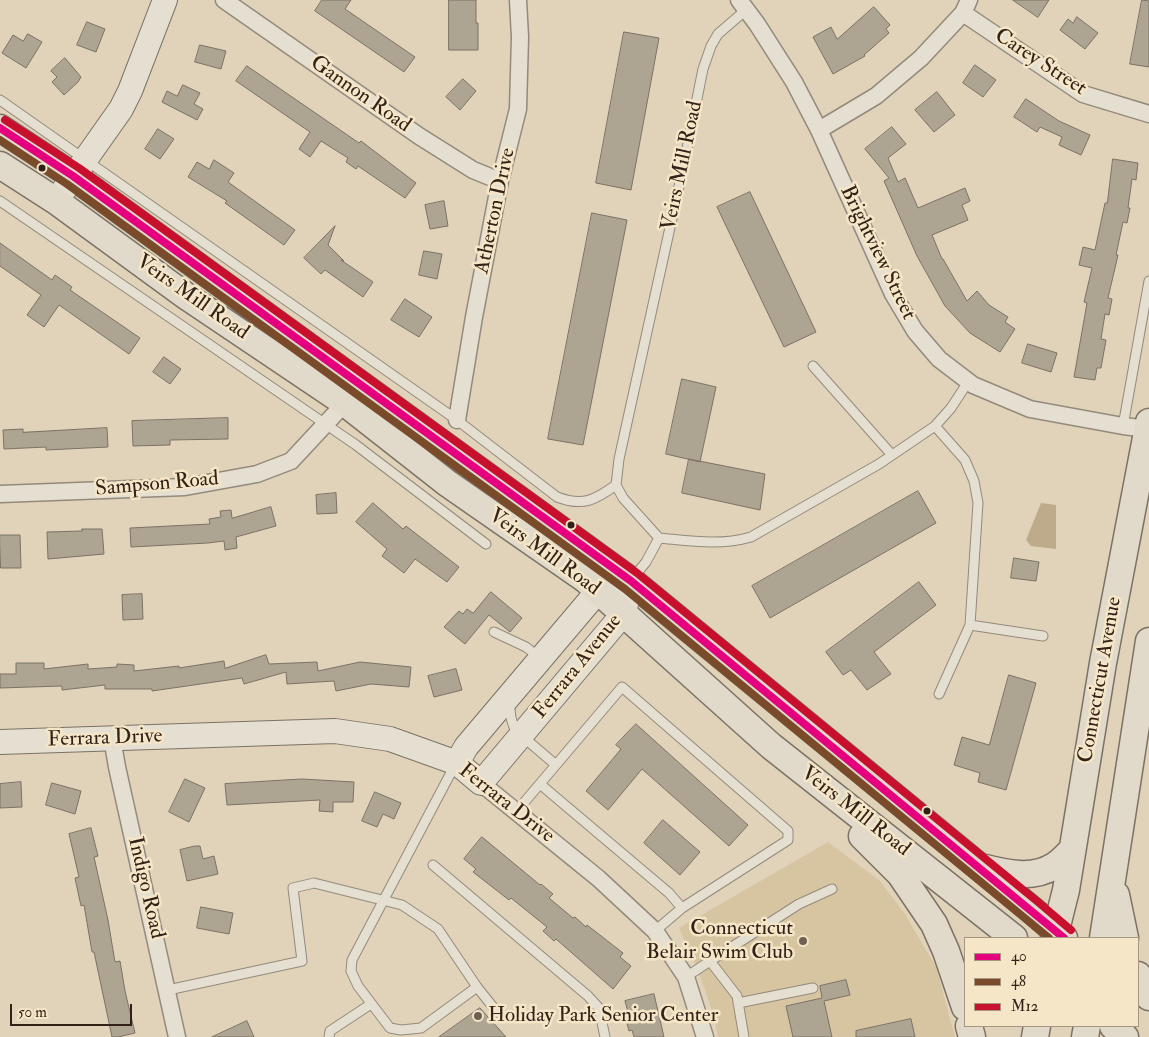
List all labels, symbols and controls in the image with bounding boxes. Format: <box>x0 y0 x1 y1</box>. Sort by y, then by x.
street label: Carey Street <box>989 24 1091 102</box>
street label: Gannon Road <box>305 51 415 139</box>
street label: Veirs Mill Road <box>657 99 709 233</box>
street label: Atherton Drive <box>470 146 522 276</box>
unlabelled marker <box>37 163 47 173</box>
street label: Brightview Street <box>834 182 920 324</box>
street label: Veirs Mill Road <box>131 250 253 346</box>
street label: Sampson Road <box>94 467 220 503</box>
street label: Veirs Mill Road <box>483 504 605 602</box>
unlabelled marker <box>566 520 576 530</box>
street label: Connecticut Avenue <box>1074 595 1128 765</box>
street label: Ferrara Avenue <box>528 610 628 724</box>
street label: Ferrara Drive <box>47 724 163 754</box>
street label: Ferrara Drive <box>453 759 559 849</box>
street label: Veirs Mill Road <box>795 761 915 863</box>
unlabelled marker <box>922 806 932 816</box>
street label: Indigo Road <box>121 835 169 941</box>
place label: Connecticut Belair Swim Club <box>646 916 793 966</box>
marker: Connecticut Belair Swim Club <box>797 935 809 947</box>
legend <box>964 937 1139 1027</box>
text: 40 <box>1011 947 1027 966</box>
text: 48 <box>1011 972 1026 991</box>
scale bar <box>12 994 135 1026</box>
text: M12 <box>1011 997 1038 1016</box>
text: 50 m <box>18 1003 47 1022</box>
place label: Holiday Park Senior Center <box>488 1003 718 1029</box>
marker: Holiday Park Senior Center <box>472 1010 484 1022</box>

